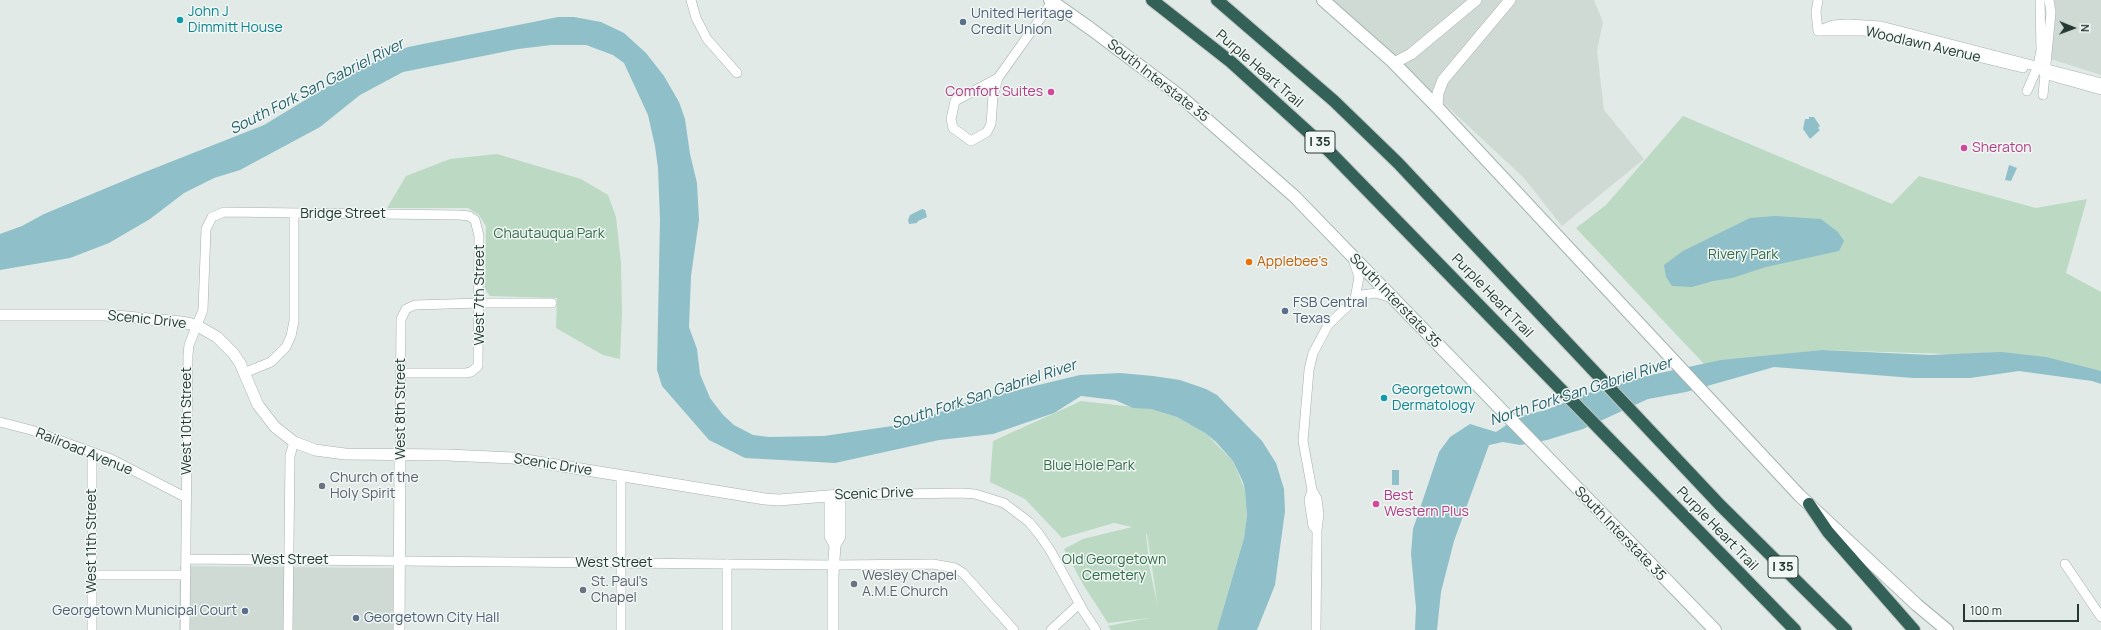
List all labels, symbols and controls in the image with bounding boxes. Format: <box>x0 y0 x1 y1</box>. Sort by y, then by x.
place label: John J Dimmitt House <box>188 4 283 36</box>
place label: United Heritage Credit Union <box>971 6 1073 38</box>
north arrow <box>2053 8 2093 48</box>
marker: John J Dimmitt House <box>175 15 185 25</box>
marker: United Heritage Credit Union <box>958 17 968 27</box>
street label: Woodlawn Avenue <box>1864 24 1982 66</box>
text: N <box>2078 24 2093 32</box>
street label: Purple Heart Trail <box>1212 27 1306 111</box>
water label: South Fork San Gabriel River <box>227 35 407 139</box>
street label: South Interstate 35 <box>1104 36 1212 126</box>
place label: Comfort Suites <box>945 84 1043 100</box>
marker: Comfort Suites <box>1046 87 1056 97</box>
road number: I 35 <box>1305 131 1335 153</box>
place label: Sheraton <box>1972 140 2032 156</box>
marker: Sheraton <box>1959 143 1969 153</box>
street label: Bridge Street <box>300 206 386 222</box>
park label: Chautauqua Park <box>493 226 605 242</box>
street label: West 7th Street <box>472 244 488 346</box>
park label: Rivery Park <box>1708 247 1778 263</box>
street label: South Interstate 35 <box>1346 250 1444 352</box>
street label: Purple Heart Trail <box>1448 251 1536 341</box>
place label: Applebee's <box>1257 254 1328 270</box>
marker: Applebee's <box>1244 257 1254 267</box>
place label: FSB Central Texas <box>1293 295 1368 328</box>
marker: FSB Central Texas <box>1280 306 1290 316</box>
street label: Scenic Drive <box>107 308 187 332</box>
water label: North Fork San Gabriel River <box>1488 354 1674 430</box>
water label: South Fork San Gabriel River <box>889 357 1079 433</box>
street label: West 8th Street <box>393 358 409 460</box>
street label: West 10th Street <box>179 367 195 475</box>
place label: Georgetown Dermatology <box>1392 382 1475 414</box>
marker: Georgetown Dermatology <box>1379 393 1389 403</box>
street label: Railroad Avenue <box>33 425 135 479</box>
street label: Scenic Drive <box>513 451 593 479</box>
park label: Blue Hole Park <box>1043 458 1135 474</box>
place label: Church of the Holy Spirit <box>330 470 419 502</box>
marker: Church of the Holy Spirit <box>317 481 327 491</box>
street label: South Interstate 35 <box>1571 483 1669 585</box>
street label: Scenic Drive <box>834 484 914 504</box>
street label: Purple Heart Trail <box>1673 484 1761 574</box>
place label: Best Western Plus <box>1384 488 1469 520</box>
street label: West 11th Street <box>84 489 100 593</box>
marker: Best Western Plus <box>1371 499 1381 509</box>
street label: West Street <box>251 552 329 568</box>
park label: Old Georgetown Cemetery <box>1062 552 1166 584</box>
street label: West Street <box>575 555 653 571</box>
road number: I 35 <box>1768 556 1798 578</box>
place label: Wesley Chapel A.M.E Church <box>862 568 957 600</box>
place label: St. Paul's Chapel <box>591 574 648 606</box>
marker: Wesley Chapel A.M.E Church <box>849 579 859 589</box>
marker: St. Paul's Chapel <box>578 585 588 595</box>
scale bar <box>1965 596 2081 622</box>
text: 100 m <box>1970 602 2002 619</box>
place label: Georgetown Municipal Court <box>52 603 237 619</box>
marker: Georgetown Municipal Court <box>240 606 250 616</box>
place label: Georgetown City Hall <box>364 610 500 626</box>
marker: Georgetown City Hall <box>351 613 361 623</box>

